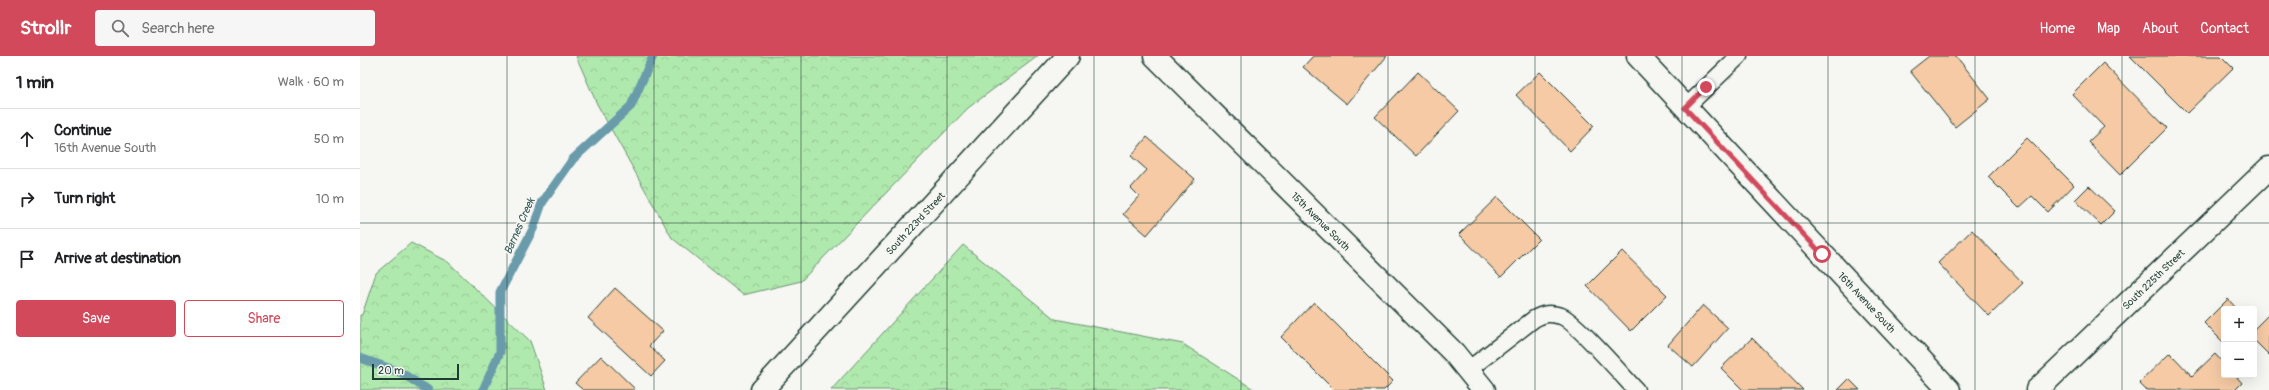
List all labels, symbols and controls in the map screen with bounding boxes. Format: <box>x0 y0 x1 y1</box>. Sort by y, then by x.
search box <box>95 10 375 46</box>
text: Strollr <box>20 16 71 40</box>
icon: search <box>109 17 131 39</box>
text: Search here <box>141 19 214 38</box>
text: Home <box>2040 20 2075 37</box>
text: Map <box>2097 20 2120 37</box>
text: About <box>2142 20 2178 37</box>
text: Contact <box>2200 20 2249 37</box>
text: 1 min <box>16 72 54 93</box>
text: Walk · 60 m <box>278 74 344 90</box>
route end <box>1697 78 1715 96</box>
text: Continue <box>54 121 112 140</box>
icon: ahead <box>16 128 38 150</box>
text: 50 m <box>314 131 344 147</box>
text: 16th Avenue South <box>54 140 156 156</box>
icon: right <box>16 188 38 210</box>
text: Turn right <box>54 189 115 208</box>
street label: South 223rd Street <box>884 189 948 257</box>
street label: 15th Avenue South <box>1288 190 1352 254</box>
text: 10 m <box>316 191 344 207</box>
water label: Barnes Creek <box>501 195 538 256</box>
route start <box>1813 245 1831 263</box>
street label: South 225th Street <box>2120 246 2188 312</box>
icon: arrive <box>16 248 38 270</box>
text: Arrive at destination <box>54 249 181 268</box>
street label: 16th Avenue South <box>1835 270 1898 336</box>
button: Save <box>16 300 176 337</box>
button: Share <box>184 300 344 337</box>
map controls <box>2221 306 2257 378</box>
button: + <box>2221 306 2257 342</box>
button: − <box>2221 342 2257 378</box>
scale bar <box>372 362 459 381</box>
text: 20 m <box>378 364 404 377</box>

